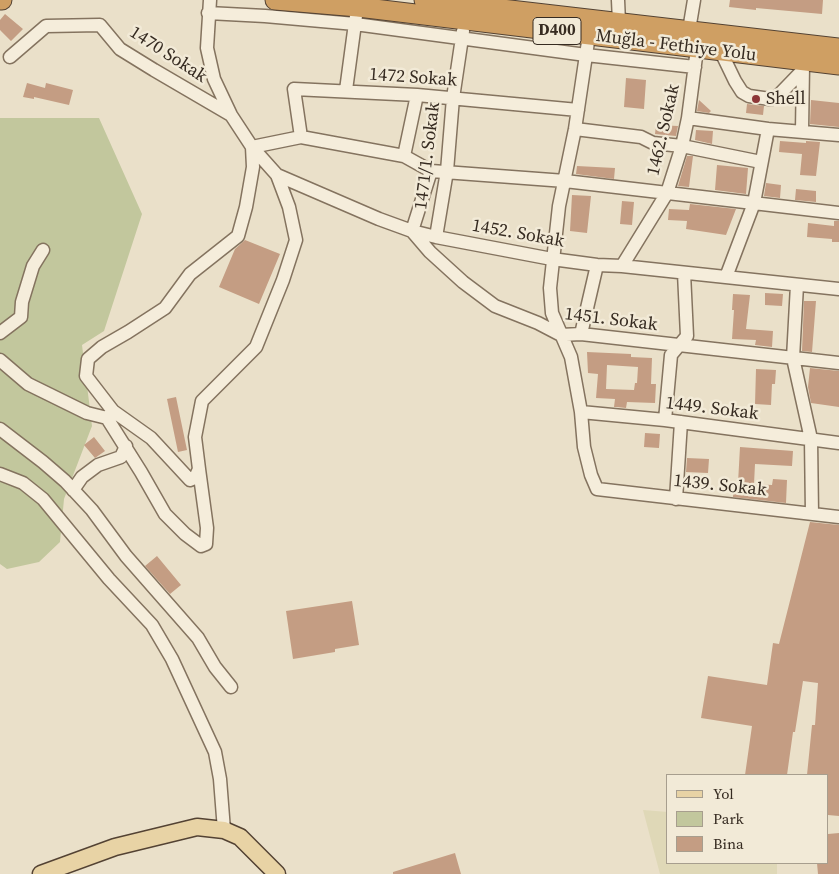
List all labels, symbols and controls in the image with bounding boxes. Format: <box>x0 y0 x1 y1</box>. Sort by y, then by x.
road number: D400 <box>533 18 581 44</box>
street label: 1470 Sokak <box>125 22 211 88</box>
street label: Muğla - Fethiye Yolu <box>594 25 758 67</box>
street label: 1472 Sokak <box>368 64 458 92</box>
street label: 1462. Sokak <box>643 82 685 178</box>
place label: Shell <box>766 88 806 110</box>
marker: Shell <box>750 93 762 105</box>
street label: 1471/1. Sokak <box>411 101 445 211</box>
street label: 1452. Sokak <box>470 215 566 253</box>
street label: 1451. Sokak <box>563 304 659 336</box>
street label: 1449. Sokak <box>664 393 760 425</box>
street label: 1439. Sokak <box>672 470 768 502</box>
legend <box>666 774 829 864</box>
text: Yol <box>713 783 734 804</box>
text: Park <box>713 808 744 829</box>
text: Bina <box>713 833 744 854</box>

